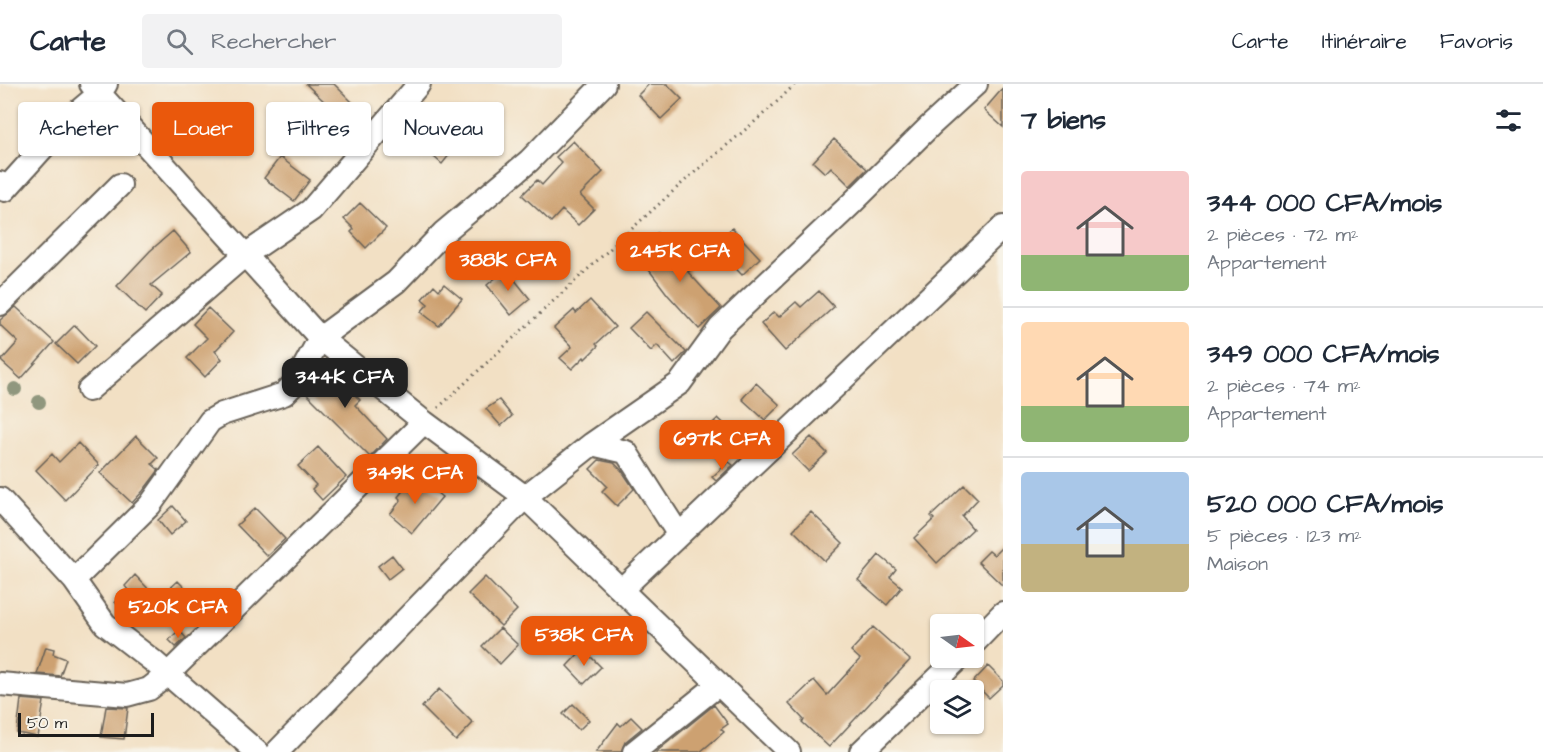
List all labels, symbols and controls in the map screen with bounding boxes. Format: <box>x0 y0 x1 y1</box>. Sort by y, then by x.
search box <box>142 14 562 68</box>
text: Carte <box>30 22 106 61</box>
icon: search <box>163 25 196 58</box>
text: Rechercher <box>211 26 336 57</box>
text: Carte <box>1232 27 1289 56</box>
text: Itinéraire <box>1322 27 1407 56</box>
text: Favoris <box>1440 27 1513 56</box>
chip: Acheter <box>18 102 140 156</box>
chip: Louer <box>152 102 254 156</box>
chip: Filtres <box>266 102 371 156</box>
chip: Nouveau <box>383 102 504 156</box>
text: 7 biens <box>1021 102 1106 138</box>
icon: filters <box>1492 104 1525 137</box>
text: 344 000 CFA/mois <box>1207 185 1442 221</box>
icon: home <box>1069 195 1141 267</box>
text: 2 pièces · 72 m² <box>1207 221 1359 249</box>
pin: 245K CFA <box>618 232 742 283</box>
text: 245K CFA <box>630 237 730 265</box>
pin: 388K CFA <box>446 241 570 292</box>
text: 388K CFA <box>459 246 557 274</box>
text: Appartement <box>1207 249 1327 277</box>
text: 349 000 CFA/mois <box>1207 336 1440 372</box>
icon: home <box>1069 346 1141 418</box>
pin: 344K CFA <box>283 358 407 409</box>
text: 344K CFA <box>296 363 394 391</box>
text: 2 pièces · 74 m² <box>1207 372 1361 400</box>
text: Appartement <box>1207 400 1327 428</box>
pin: 697K CFA <box>660 420 784 471</box>
text: 697K CFA <box>673 425 771 453</box>
pin: 349K CFA <box>353 454 477 505</box>
text: 349K CFA <box>367 459 463 487</box>
text: 520 000 CFA/mois <box>1207 486 1443 522</box>
icon: home <box>1069 496 1141 568</box>
text: 5 pièces · 123 m² <box>1207 522 1362 550</box>
text: Maison <box>1207 550 1268 578</box>
pin: 520K CFA <box>116 588 240 639</box>
text: 520K CFA <box>128 593 228 621</box>
north arrow <box>930 614 984 668</box>
map controls <box>930 614 984 734</box>
pin: 538K CFA <box>522 616 646 667</box>
text: 538K CFA <box>535 621 633 649</box>
button: layers <box>930 680 984 734</box>
scale bar <box>18 710 154 738</box>
text: 50 m <box>27 712 67 734</box>

